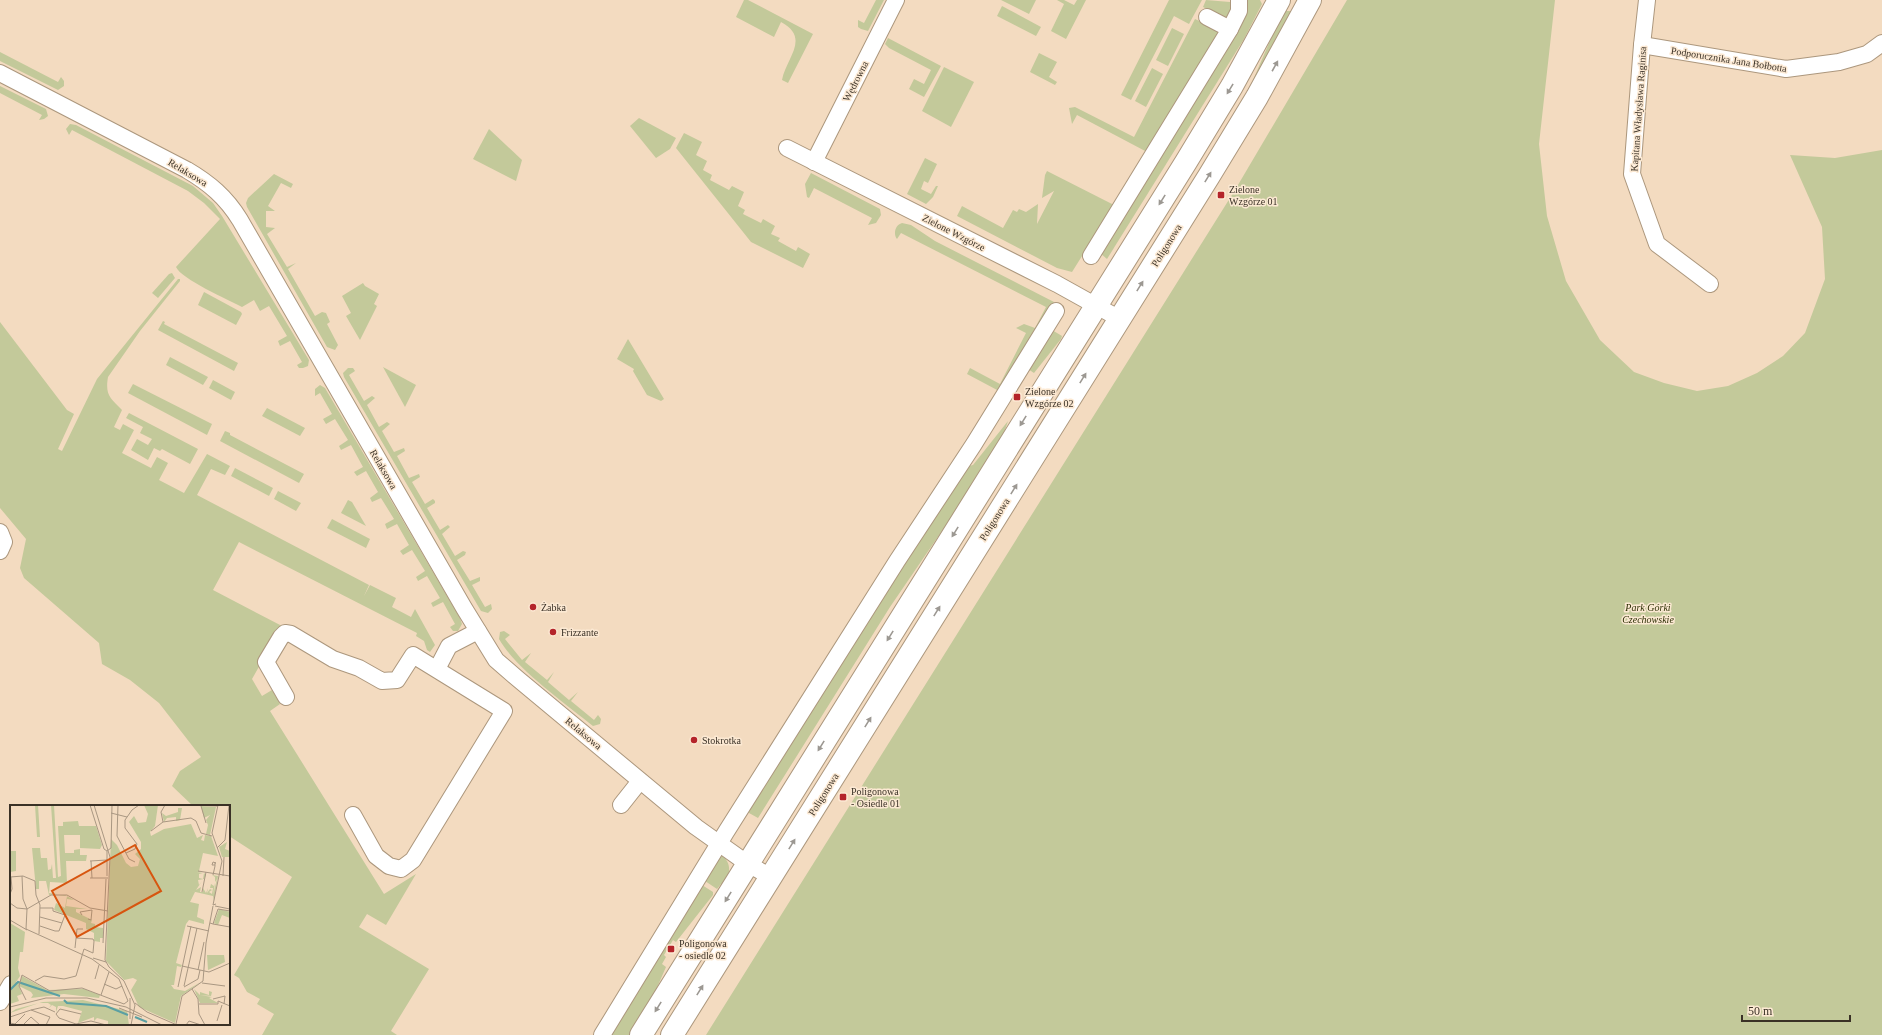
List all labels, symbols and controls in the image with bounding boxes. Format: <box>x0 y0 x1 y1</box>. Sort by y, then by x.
street label: Podporucznika Jana Bołbotta <box>1670 45 1788 74</box>
street label: Kapitana Władysława Raginisa <box>1629 46 1648 172</box>
street label: Wędrowna <box>841 59 871 103</box>
one-way arrow <box>1272 60 1278 71</box>
one-way arrow <box>1226 83 1233 95</box>
street label: Relaksowa <box>166 156 210 189</box>
one-way arrow <box>1205 171 1212 183</box>
place label: Zielone Wzgórze 01 <box>1229 184 1278 207</box>
marker: Zielone Wzgórze 01 <box>1216 190 1226 200</box>
one-way arrow <box>1158 195 1166 205</box>
street label: Zielone Wzgórze <box>921 212 987 253</box>
street label: Poligonowa <box>1149 222 1184 268</box>
one-way arrow <box>1136 281 1144 291</box>
one-way arrow <box>1079 373 1086 384</box>
place label: Zielone Wzgórze 02 <box>1025 386 1074 409</box>
marker: Zielone Wzgórze 02 <box>1012 392 1022 402</box>
one-way arrow <box>1020 415 1027 427</box>
street label: Relaksowa <box>368 447 400 491</box>
one-way arrow <box>1010 483 1017 495</box>
street label: Poligonowa <box>977 496 1012 542</box>
one-way arrow <box>951 526 958 538</box>
marker: Żabka <box>528 602 538 612</box>
place label: Żabka <box>541 602 567 613</box>
park label: Park Górki Czechowskie <box>1622 602 1674 625</box>
one-way arrow <box>934 605 941 617</box>
marker: Frizzante <box>548 627 558 637</box>
place label: Frizzante <box>561 627 599 638</box>
one-way arrow <box>886 630 894 641</box>
street label: Relaksowa <box>563 715 604 752</box>
one-way arrow <box>865 716 872 727</box>
marker: Stokrotka <box>689 735 699 745</box>
place label: Stokrotka <box>702 735 741 746</box>
one-way arrow <box>817 741 825 751</box>
street label: Poligonowa <box>806 771 841 817</box>
place label: Poligonowa - Osiedle 01 <box>851 786 900 809</box>
marker: Poligonowa - Osiedle 01 <box>838 792 848 802</box>
inset map <box>10 805 230 1025</box>
one-way arrow <box>788 839 796 849</box>
one-way arrow <box>724 891 731 903</box>
place label: Poligonowa - osiedle 02 <box>679 938 727 961</box>
marker: Poligonowa - osiedle 02 <box>666 944 676 954</box>
one-way arrow <box>697 984 704 996</box>
scale bar <box>1742 997 1850 1023</box>
one-way arrow <box>655 1001 662 1013</box>
text: 50 m <box>1748 1004 1773 1018</box>

